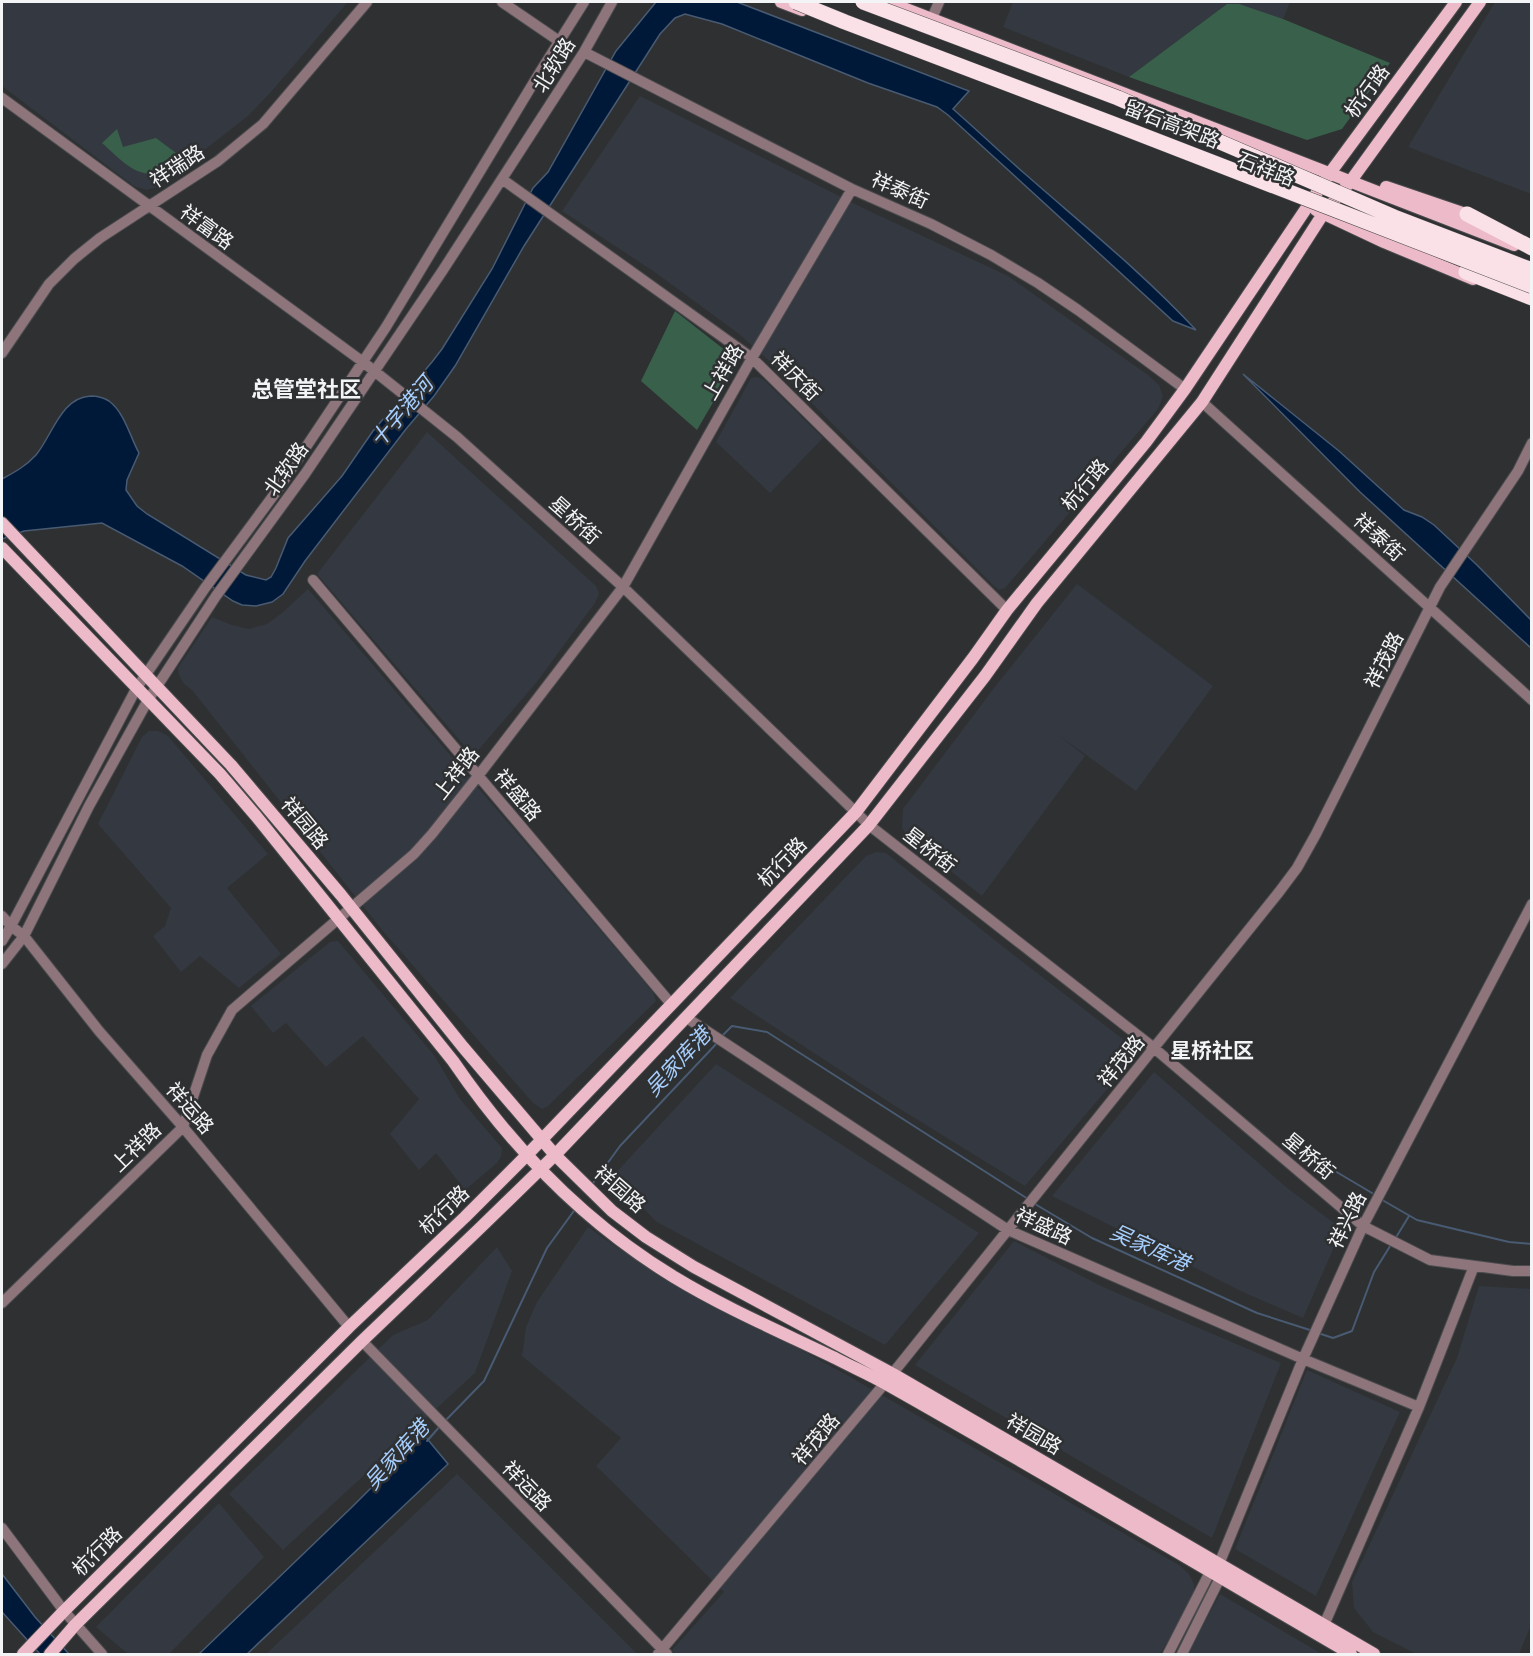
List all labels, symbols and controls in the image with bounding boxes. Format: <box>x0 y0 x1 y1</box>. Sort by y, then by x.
street label: 北软路 <box>529 34 579 96</box>
street label: 杭行路 <box>1340 60 1394 122</box>
street label: 留石高架路 <box>1121 96 1223 152</box>
street label: 祥瑞路 <box>146 140 208 192</box>
street label: 石祥路 <box>1234 148 1298 190</box>
street label: 祥泰街 <box>868 168 932 212</box>
street label: 祥富路 <box>176 200 238 254</box>
street label: 上祥路 <box>698 341 748 403</box>
street label: 祥庆街 <box>767 347 825 405</box>
water label: 十字港河 <box>366 369 441 452</box>
district label: 总管堂社区 <box>251 377 361 402</box>
street label: 北软路 <box>260 438 312 500</box>
street label: 杭行路 <box>1057 455 1113 515</box>
street label: 星桥街 <box>545 492 605 548</box>
street label: 祥泰街 <box>1349 509 1409 565</box>
street label: 祥茂路 <box>1361 628 1407 692</box>
street label: 上祥路 <box>429 743 483 803</box>
street label: 祥盛路 <box>490 765 546 825</box>
street label: 祥园路 <box>277 793 333 853</box>
street label: 星桥街 <box>900 823 960 877</box>
street label: 杭行路 <box>753 833 811 891</box>
water label: 吴家库港 <box>641 1021 717 1101</box>
street label: 祥茂路 <box>1094 1031 1148 1091</box>
district label: 星桥社区 <box>1170 1039 1254 1063</box>
street label: 祥运路 <box>162 1078 218 1138</box>
street label: 上祥路 <box>107 1118 165 1176</box>
street label: 星桥街 <box>1279 1128 1339 1184</box>
street label: 祥园路 <box>590 1161 650 1217</box>
street label: 杭行路 <box>415 1181 473 1239</box>
street label: 祥兴路 <box>1324 1188 1370 1252</box>
street label: 祥盛路 <box>1012 1203 1076 1249</box>
water label: 吴家库港 <box>1107 1220 1196 1277</box>
street label: 祥茂路 <box>788 1409 844 1469</box>
street label: 祥园路 <box>1003 1409 1065 1459</box>
water label: 吴家库港 <box>360 1414 436 1494</box>
street label: 祥运路 <box>498 1457 556 1515</box>
street label: 杭行路 <box>68 1522 126 1580</box>

